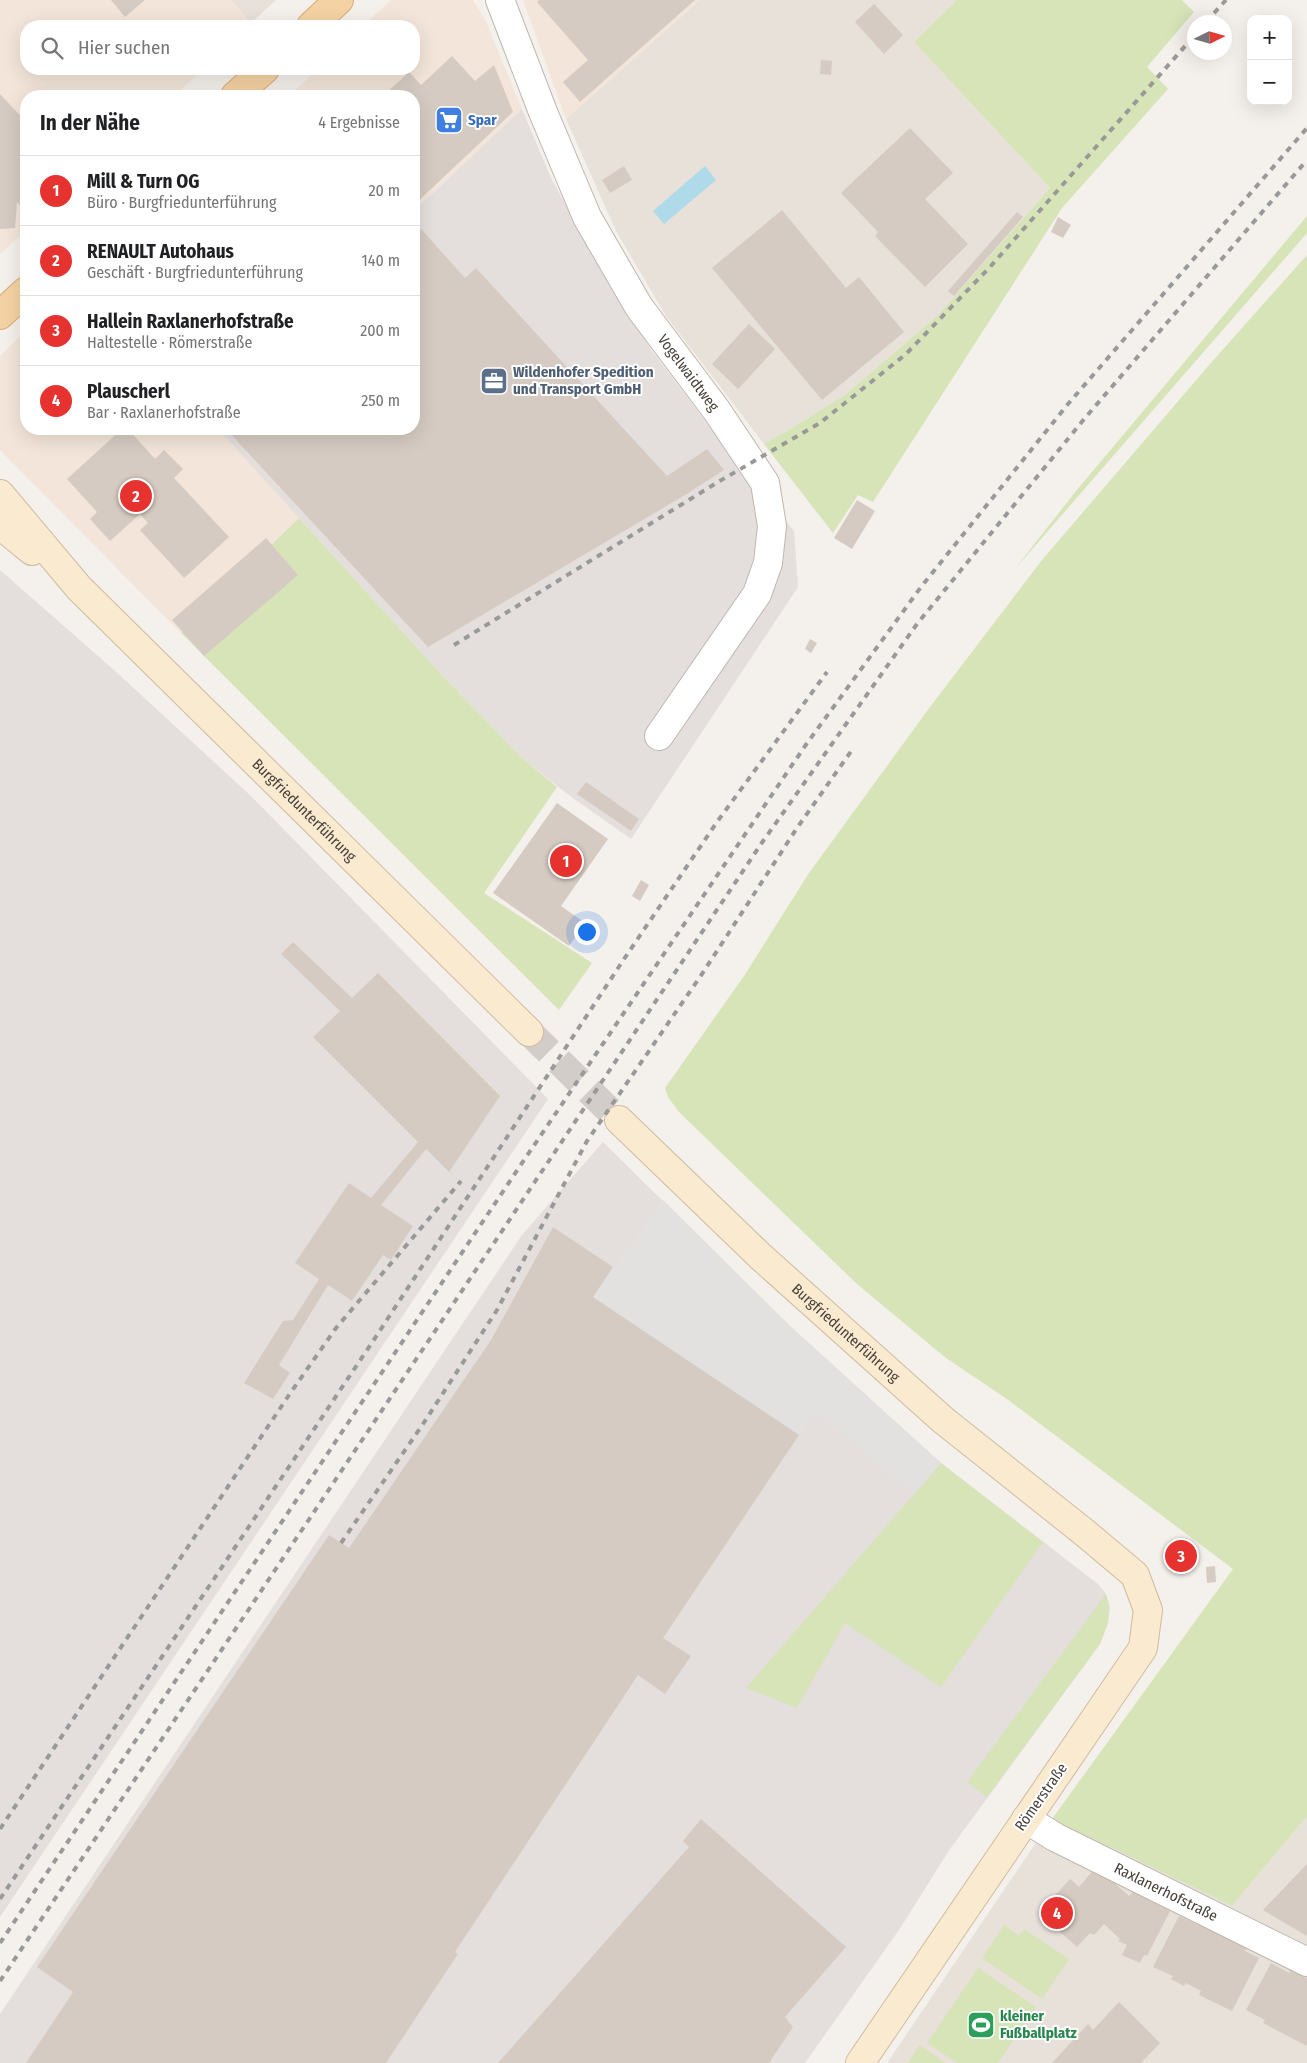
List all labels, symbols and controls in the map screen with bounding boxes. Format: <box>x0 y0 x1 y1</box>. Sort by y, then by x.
north arrow <box>1187 15 1232 60</box>
map controls <box>1247 15 1292 105</box>
button: + <box>1247 15 1292 60</box>
search box <box>20 20 420 75</box>
icon: search <box>38 34 66 62</box>
text: Hier suchen <box>78 36 170 59</box>
button: − <box>1247 60 1292 105</box>
supermarket icon: Spar <box>434 105 464 135</box>
text: In der Nähe <box>40 110 140 136</box>
place label: Spar <box>468 111 497 129</box>
text: 4 Ergebnisse <box>318 113 400 132</box>
text: Mill & Turn OG <box>87 170 199 193</box>
text: 1 <box>53 181 59 200</box>
text: 20 m <box>369 181 400 200</box>
text: Büro · Burgfriedunterführung <box>87 193 276 212</box>
text: RENAULT Autohaus <box>87 240 234 263</box>
text: 2 <box>52 251 60 270</box>
text: 140 m <box>362 251 400 270</box>
text: Geschäft · Burgfriedunterführung <box>87 263 303 282</box>
text: Hallein Raxlanerhofstraße <box>87 310 294 333</box>
text: 3 <box>52 321 60 340</box>
text: 200 m <box>360 321 400 340</box>
street label: Vogelwaidtweg <box>654 331 723 415</box>
text: Haltestelle · Römerstraße <box>87 333 252 352</box>
place label: Wildenhofer Spedition und Transport GmbH <box>513 363 654 398</box>
office icon: Wildenhofer Spedition und Transport GmbH <box>479 366 509 396</box>
text: Plauscherl <box>87 380 170 403</box>
text: 4 <box>52 391 60 410</box>
text: 250 m <box>361 391 400 410</box>
text: Bar · Raxlanerhofstraße <box>87 403 241 422</box>
pin: 2 <box>120 477 152 515</box>
street label: Burgfriedunterführung <box>248 755 360 865</box>
pin: 1 <box>550 842 582 880</box>
your location <box>574 919 600 945</box>
street label: Burgfriedunterführung <box>788 1280 903 1386</box>
pin: 3 <box>1165 1537 1197 1575</box>
street label: Römerstraße <box>1011 1760 1071 1834</box>
street label: Raxlanerhofstraße <box>1111 1859 1221 1925</box>
pin: 4 <box>1041 1894 1073 1932</box>
place label: kleiner Fußballplatz <box>1000 2007 1078 2042</box>
sports icon: kleiner Fußballplatz <box>966 2010 996 2040</box>

